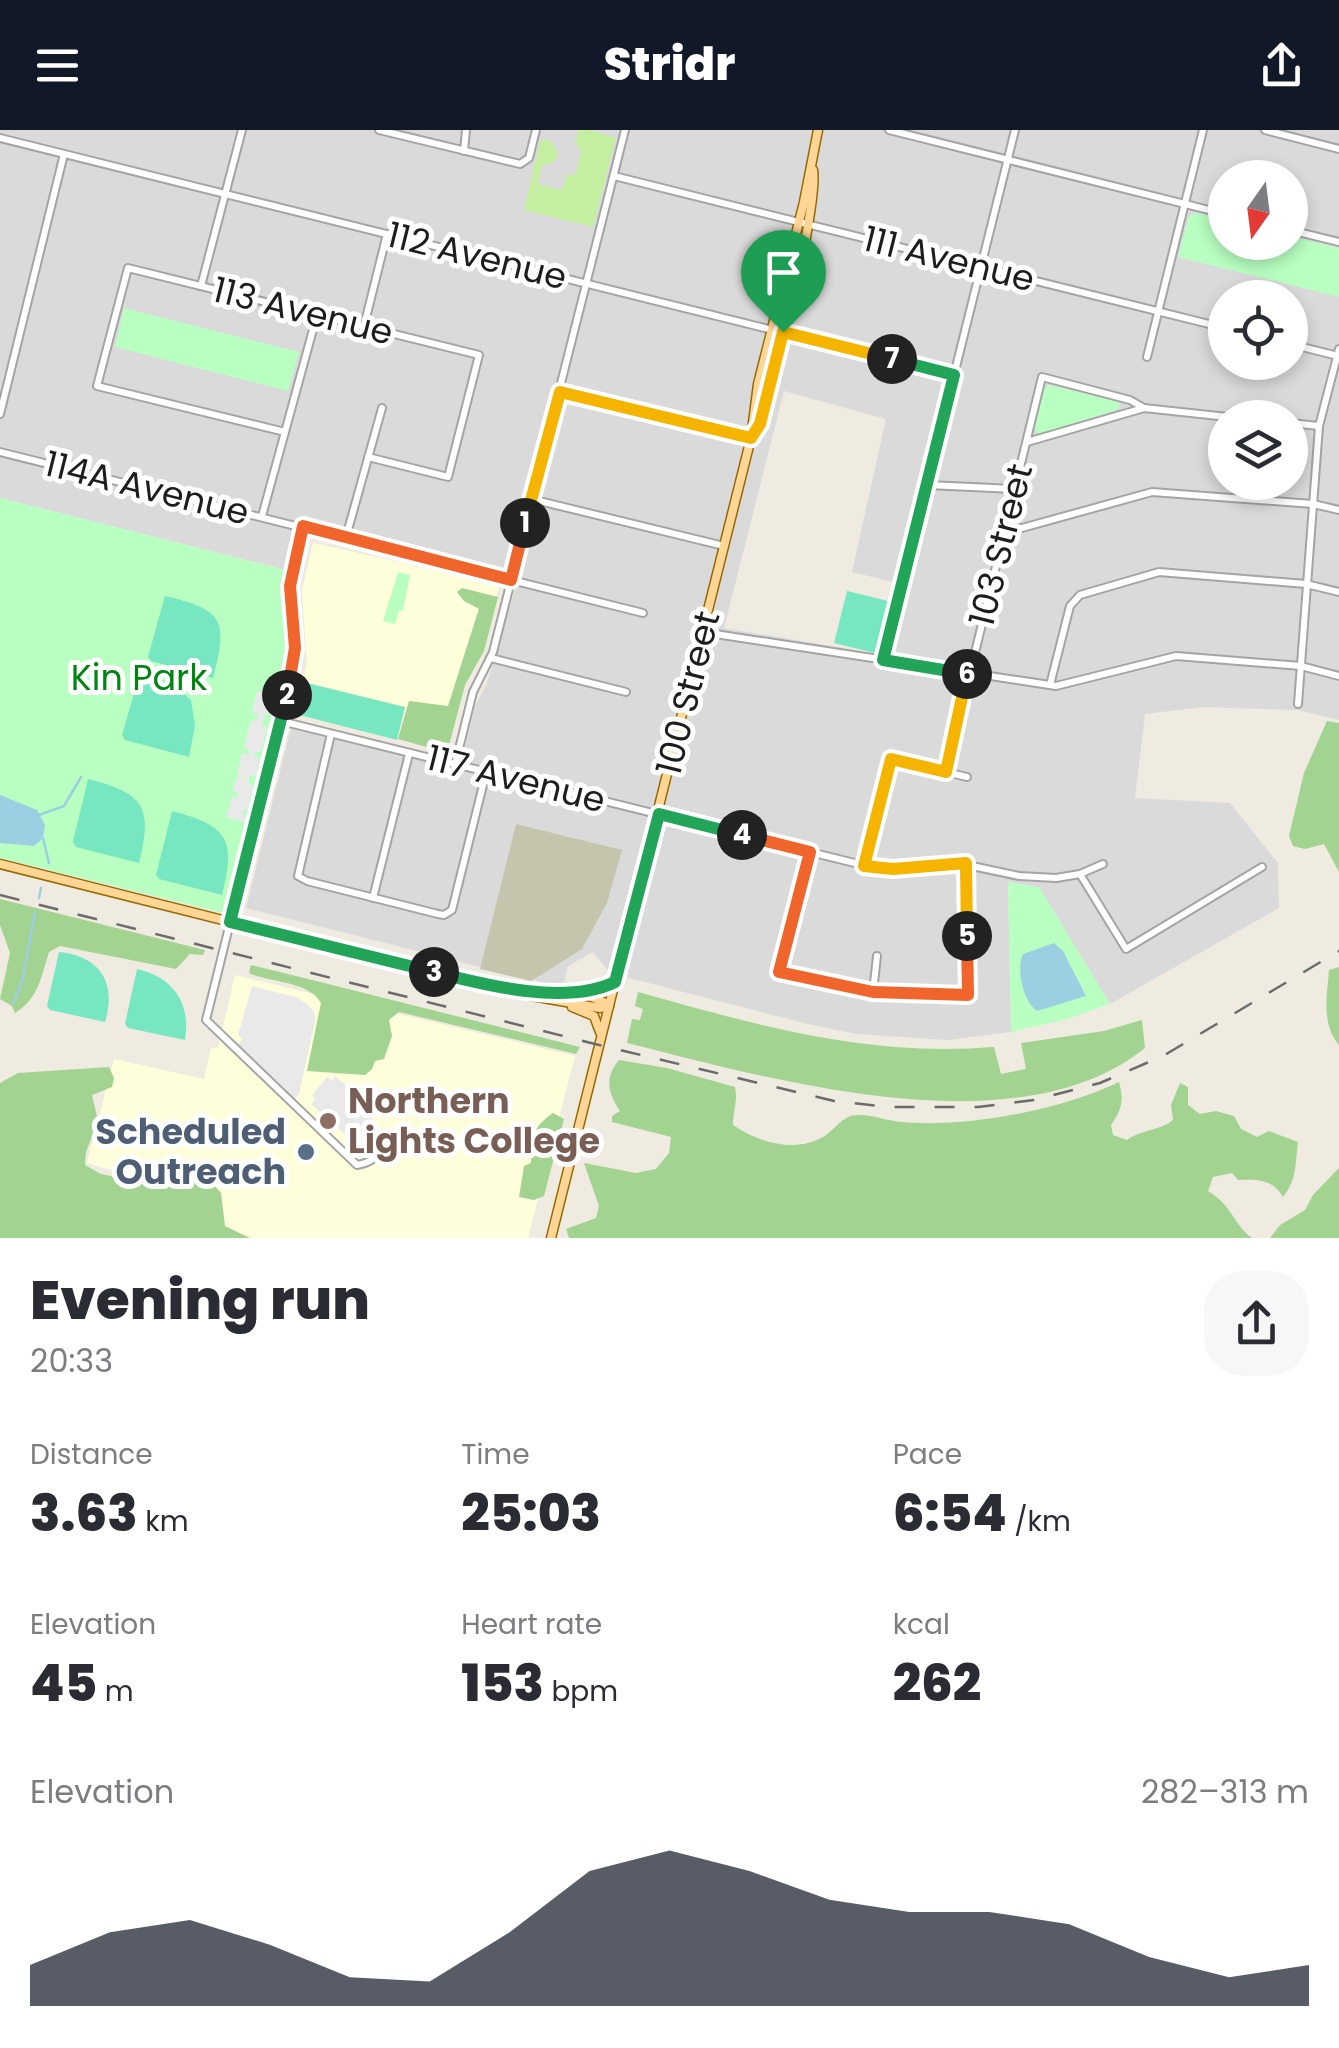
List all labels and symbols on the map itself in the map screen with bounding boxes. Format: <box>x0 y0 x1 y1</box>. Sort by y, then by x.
north arrow <box>1208 160 1308 260</box>
street label: 112 Avenue <box>382 210 572 301</box>
street label: 111 Avenue <box>859 214 1040 303</box>
pin <box>741 230 826 333</box>
street label: 113 Avenue <box>208 265 398 357</box>
pin: 7 <box>867 334 917 384</box>
street label: 114A Avenue <box>40 438 254 537</box>
street label: 103 Street <box>957 459 1044 631</box>
pin: 1 <box>500 498 550 548</box>
street label: 100 Street <box>644 606 731 780</box>
pin: 6 <box>942 649 992 699</box>
park label: Kin Park <box>71 653 207 702</box>
pin: 2 <box>262 670 312 720</box>
street label: 117 Avenue <box>422 733 610 824</box>
pin: 4 <box>717 810 767 860</box>
pin: 5 <box>942 911 992 961</box>
pin: 3 <box>409 947 459 997</box>
place label: Northern Lights College <box>348 1076 600 1165</box>
place label: Scheduled Outreach <box>95 1107 286 1196</box>
marker: Northern Lights College <box>317 1110 339 1132</box>
marker: Scheduled Outreach <box>295 1141 317 1163</box>

